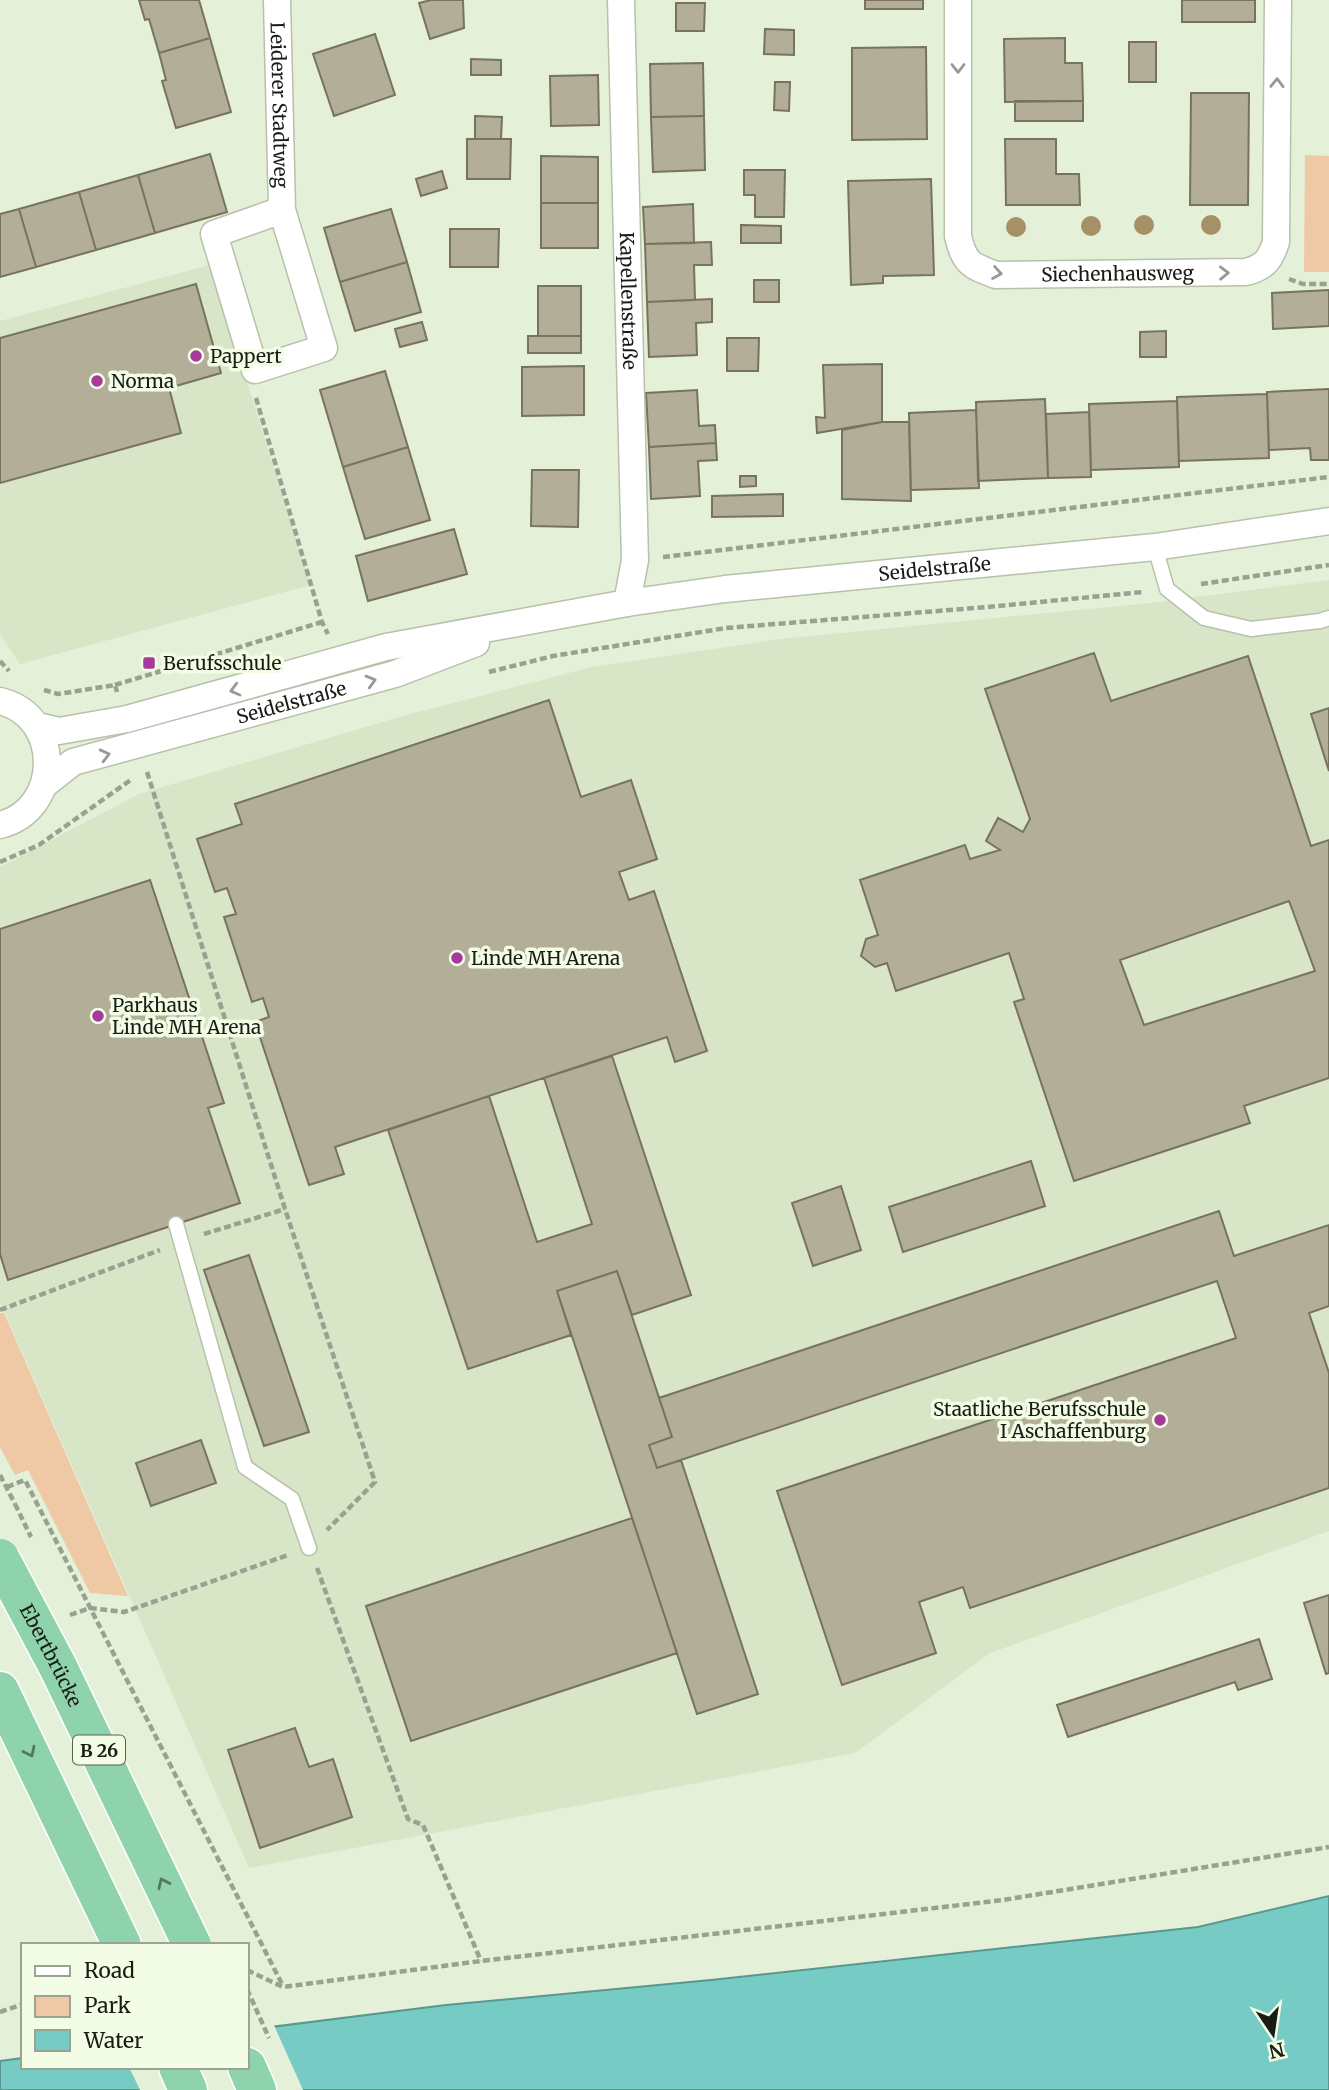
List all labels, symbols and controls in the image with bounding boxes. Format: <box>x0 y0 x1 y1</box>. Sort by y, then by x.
street label: Leiderer Stadtweg <box>266 22 293 189</box>
one-way arrow <box>950 63 966 74</box>
one-way arrow <box>1269 77 1285 88</box>
street label: Kapellenstraße <box>615 232 642 370</box>
street label: Siechenhausweg <box>1041 261 1195 286</box>
one-way arrow <box>991 265 1003 280</box>
one-way arrow <box>1219 265 1230 280</box>
place label: Pappert <box>210 344 282 368</box>
marker: Pappert <box>188 348 204 364</box>
place label: Norma <box>111 369 174 393</box>
marker: Norma <box>89 373 105 389</box>
street label: Seidelstraße <box>877 551 992 586</box>
place label: Berufsschule <box>163 651 281 675</box>
marker: Berufsschule <box>141 655 157 671</box>
one-way arrow <box>365 675 377 689</box>
street label: Seidelstraße <box>234 676 349 729</box>
one-way arrow <box>230 682 242 696</box>
one-way arrow <box>99 748 111 763</box>
place label: Linde MH Arena <box>471 946 620 970</box>
marker: Linde MH Arena <box>449 950 465 966</box>
place label: Parkhaus Linde MH Arena <box>112 993 261 1039</box>
marker: Parkhaus Linde MH Arena <box>90 1008 106 1024</box>
place label: Staatliche Berufsschule I Aschaffenburg <box>933 1397 1146 1443</box>
marker: Staatliche Berufsschule I Aschaffenburg <box>1152 1412 1168 1428</box>
street label: Ebertbrücke <box>15 1600 87 1711</box>
road number: B 26 <box>73 1736 125 1764</box>
one-way arrow <box>22 1745 36 1757</box>
one-way arrow <box>157 1878 171 1890</box>
legend <box>21 1943 248 2069</box>
text: Road <box>84 1957 135 1984</box>
text: Park <box>84 1992 131 2019</box>
north arrow <box>1238 1999 1308 2069</box>
text: Water <box>83 2027 143 2054</box>
text: N <box>1267 2037 1287 2064</box>

